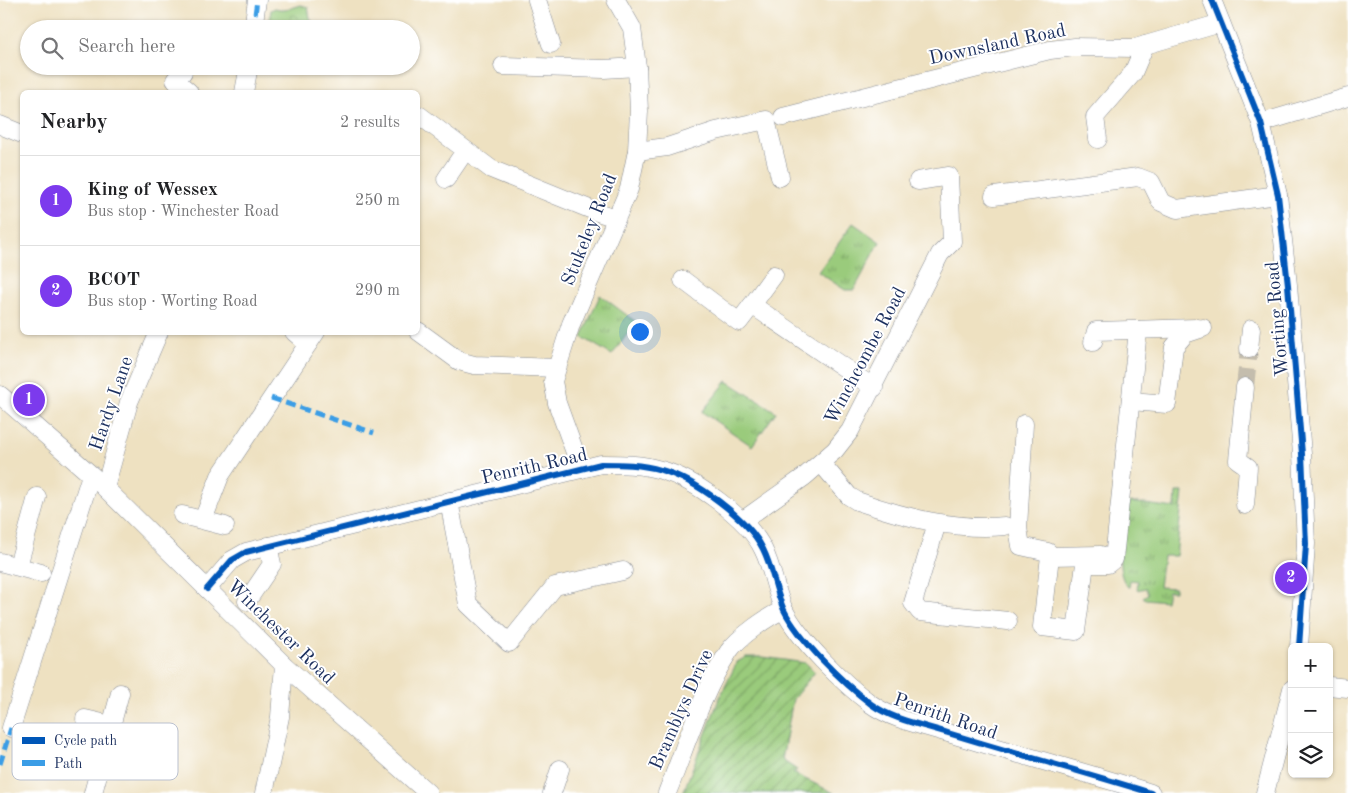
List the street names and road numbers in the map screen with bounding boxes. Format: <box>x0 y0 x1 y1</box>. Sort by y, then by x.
street label: Downsland Road <box>927 22 1068 69</box>
street label: Stukeley Road <box>559 171 621 289</box>
street label: Worting Road <box>1264 260 1293 377</box>
street label: Winchcombe Road <box>822 284 910 428</box>
street label: Hardy Lane <box>87 354 137 454</box>
street label: Penrith Road <box>480 446 590 489</box>
street label: Winchester Road <box>223 577 338 689</box>
street label: Bramblys Drive <box>647 647 717 773</box>
street label: Penrith Road <box>891 691 1000 744</box>

